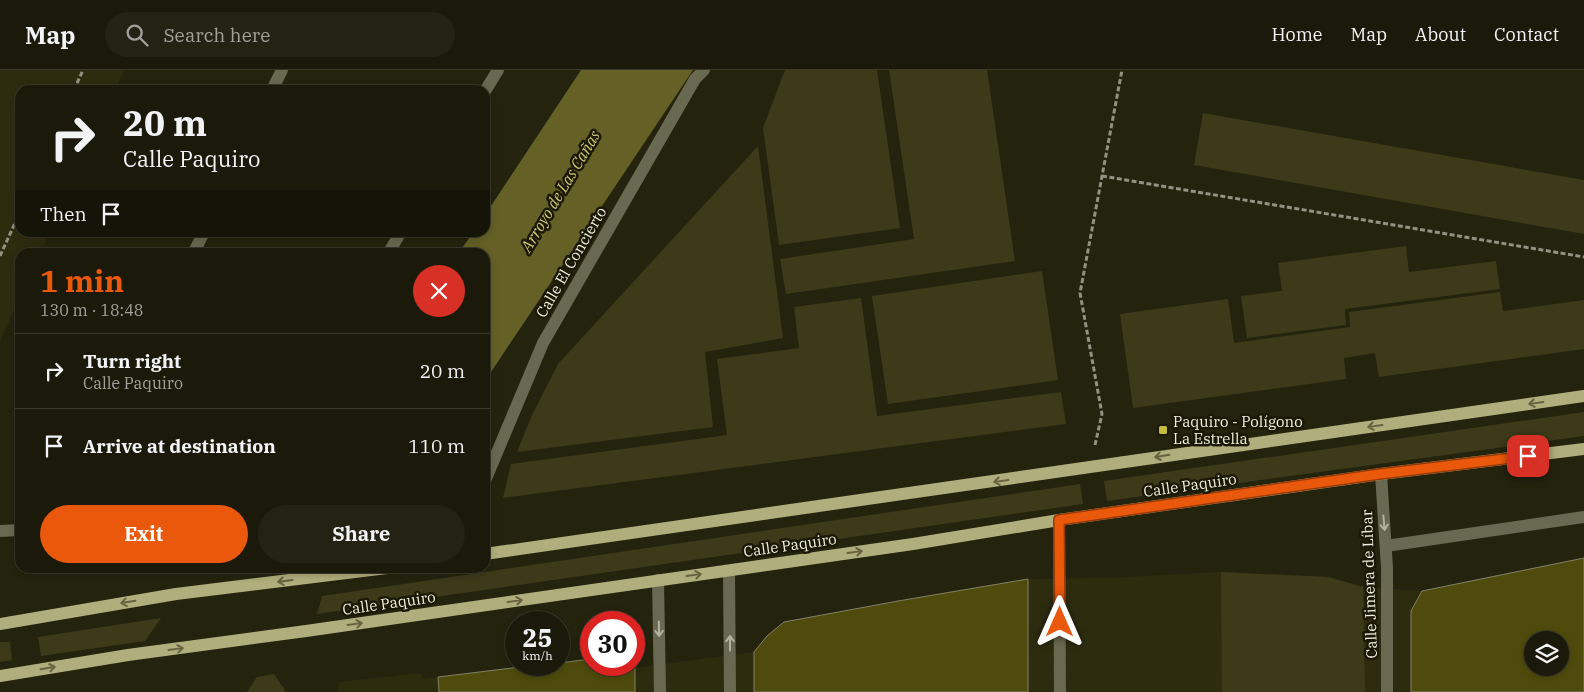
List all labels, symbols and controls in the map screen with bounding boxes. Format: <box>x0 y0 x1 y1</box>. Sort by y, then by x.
search box <box>105 12 455 57</box>
text: Map <box>25 19 75 51</box>
icon: search <box>123 21 151 49</box>
text: Search here <box>163 23 270 47</box>
text: Home <box>1271 23 1323 46</box>
text: Map <box>1351 23 1387 46</box>
text: About <box>1415 23 1466 46</box>
text: Contact <box>1494 23 1559 46</box>
text: 20 m <box>123 100 207 146</box>
icon: right <box>40 105 105 170</box>
water label: Arroyo de Las Cañas <box>515 127 604 256</box>
text: Calle Paquiro <box>123 144 260 173</box>
icon: arrive <box>97 200 125 228</box>
text: Then <box>40 202 87 226</box>
street label: Calle El Concierto <box>532 203 610 321</box>
text: 1 min <box>40 261 124 300</box>
button: close <box>413 265 465 317</box>
text: 130 m · 18:48 <box>40 300 143 320</box>
text: Turn right <box>83 349 181 373</box>
icon: right <box>40 357 68 385</box>
text: 20 m <box>420 359 465 383</box>
text: Calle Paquiro <box>83 373 183 393</box>
one-way arrow <box>1528 398 1544 408</box>
place label: Paquiro - Polígono La Estrella <box>1173 412 1303 448</box>
one-way arrow <box>1367 421 1383 431</box>
marker: Paquiro - Polígono La Estrella <box>1157 424 1169 436</box>
icon: arrive <box>40 432 68 460</box>
text: Arrive at destination <box>83 434 276 458</box>
text: 110 m <box>408 434 465 458</box>
pin <box>1507 435 1549 477</box>
icon: arrive <box>1514 442 1542 470</box>
one-way arrow <box>1154 452 1170 462</box>
street label: Calle Paquiro <box>1142 469 1238 501</box>
one-way arrow <box>994 476 1010 486</box>
button: Exit <box>40 505 248 563</box>
button: Share <box>258 505 465 563</box>
street label: Calle Jimera de Líbar <box>1357 509 1381 659</box>
one-way arrow <box>1380 515 1389 531</box>
street label: Calle Paquiro <box>742 529 838 561</box>
one-way arrow <box>846 547 862 557</box>
one-way arrow <box>685 570 701 580</box>
one-way arrow <box>277 576 293 586</box>
street label: Calle Paquiro <box>341 587 437 619</box>
position arrow <box>1033 595 1085 647</box>
one-way arrow <box>507 596 523 606</box>
one-way arrow <box>121 598 137 608</box>
speed limit sign: 30 <box>580 611 645 676</box>
one-way arrow <box>346 619 362 629</box>
one-way arrow <box>654 620 664 637</box>
text: 25 <box>522 621 553 654</box>
map controls <box>1524 631 1569 676</box>
button: layers <box>1524 631 1569 676</box>
one-way arrow <box>725 636 735 652</box>
one-way arrow <box>167 644 183 654</box>
text: km/h <box>522 648 553 663</box>
one-way arrow <box>40 663 56 673</box>

